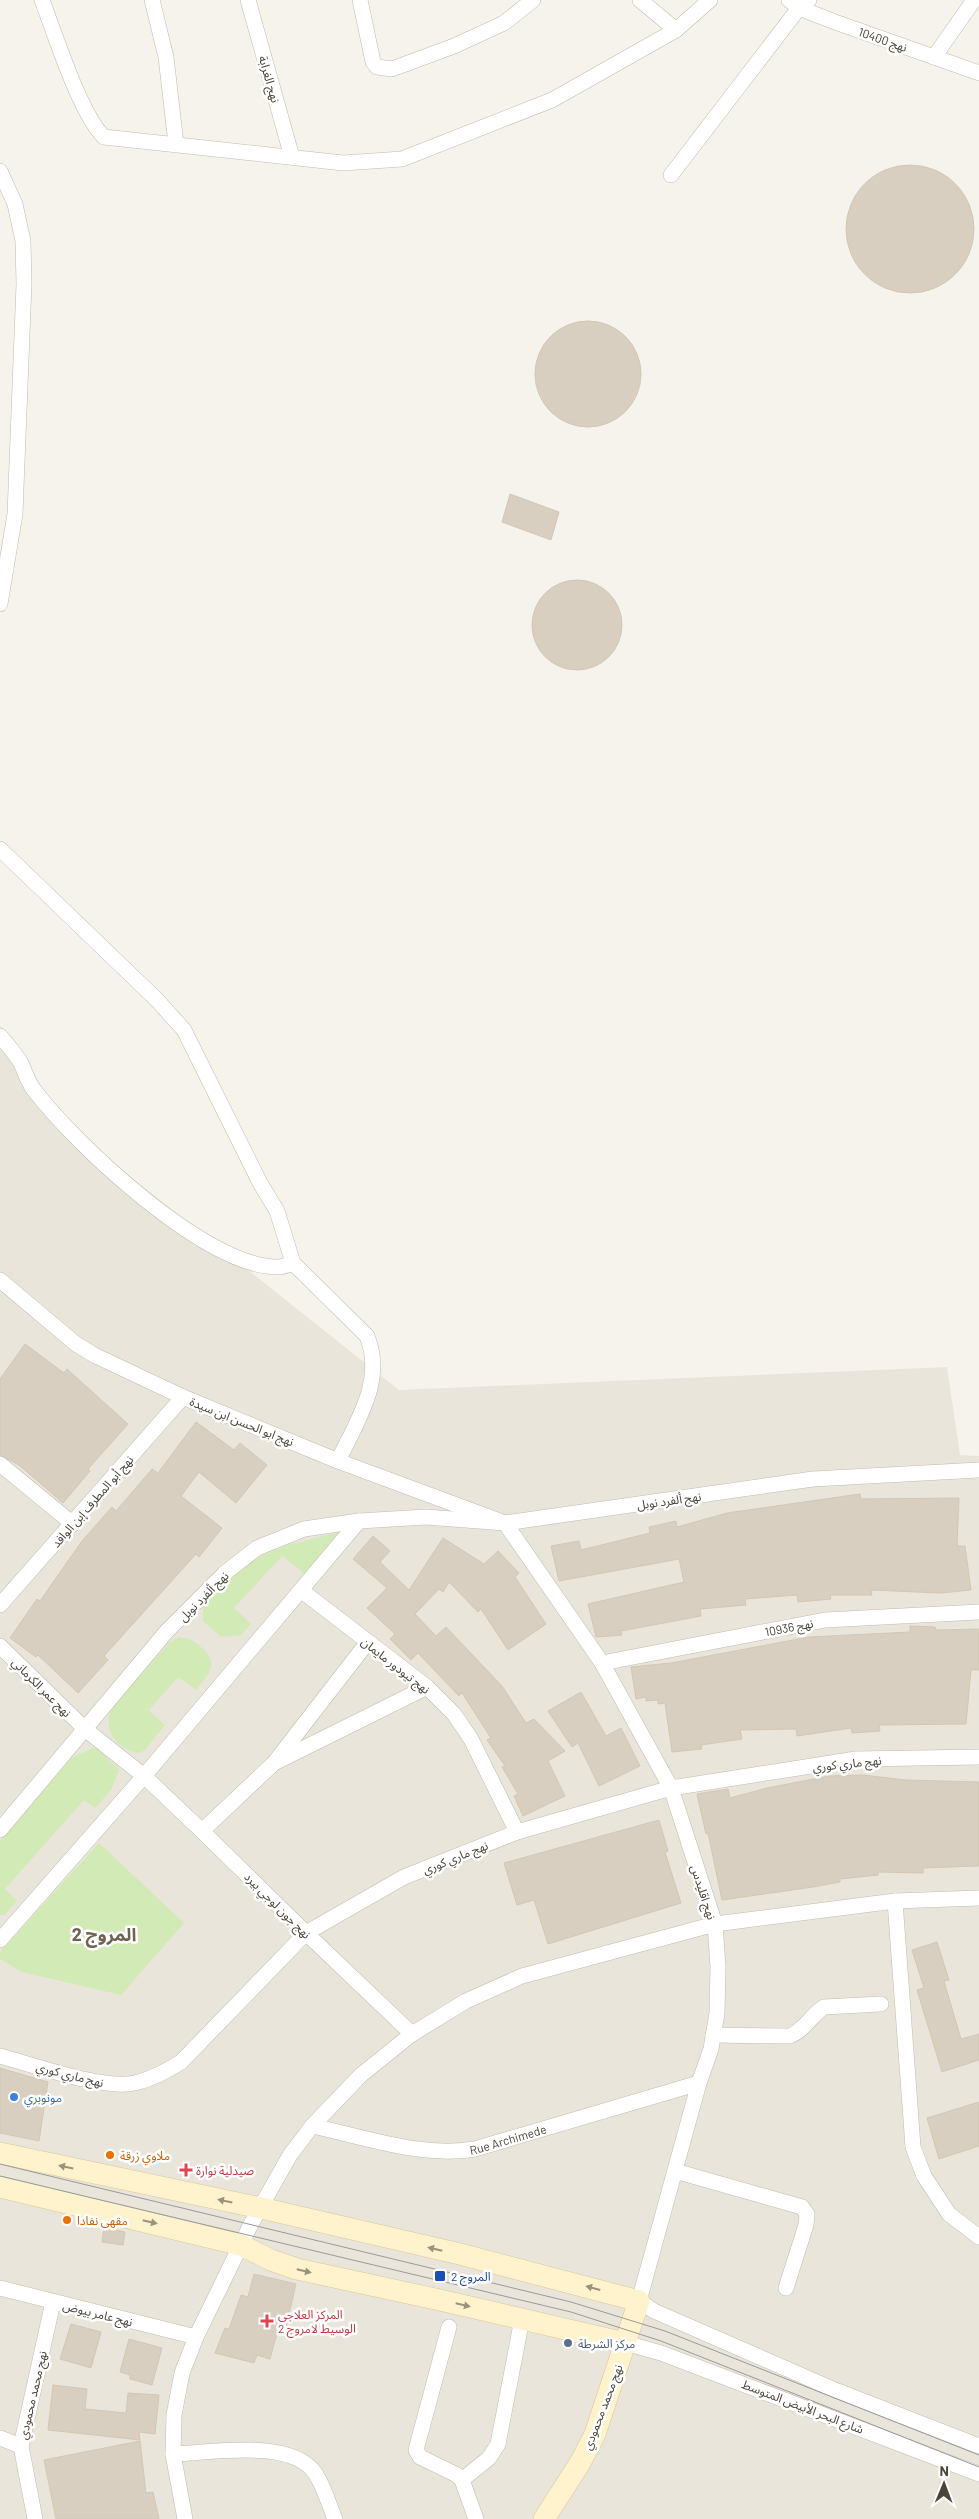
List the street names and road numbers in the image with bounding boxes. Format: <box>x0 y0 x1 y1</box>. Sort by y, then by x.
street label: نهج 10400 <box>856 24 909 57</box>
street label: نهج الغرابة <box>254 54 283 105</box>
street label: نهج ابو الحسن ابن سيدة <box>187 1394 296 1451</box>
street label: نهج أبو المطرف إبن الوافد <box>48 1452 138 1552</box>
street label: نهج ألفرد نوبل <box>636 1489 702 1514</box>
street label: نهج ألفرد نوبل <box>175 1568 233 1626</box>
street label: نهج 10936 <box>764 1615 815 1642</box>
street label: نهج تيودور مايمان <box>357 1634 433 1698</box>
street label: نهج عمر الكرماني <box>7 1655 74 1722</box>
street label: نهج ماري كوري <box>812 1752 883 1777</box>
street label: نهج ماري كوري <box>420 1838 491 1880</box>
street label: نهج اقليدس <box>686 1863 719 1922</box>
street label: نهج جون لوجي بيرد <box>239 1869 314 1944</box>
street label: نهج ماري كوري <box>34 2059 105 2093</box>
street label: Rue Archimede <box>469 2121 548 2157</box>
street label: نهج عامر بيوض <box>61 2298 134 2331</box>
street label: نهج محمد محمودي <box>15 2349 53 2442</box>
street label: نهج محمد محمودي <box>579 2362 628 2453</box>
street label: شارع البحر الأبيض المتوسط <box>739 2376 866 2439</box>

